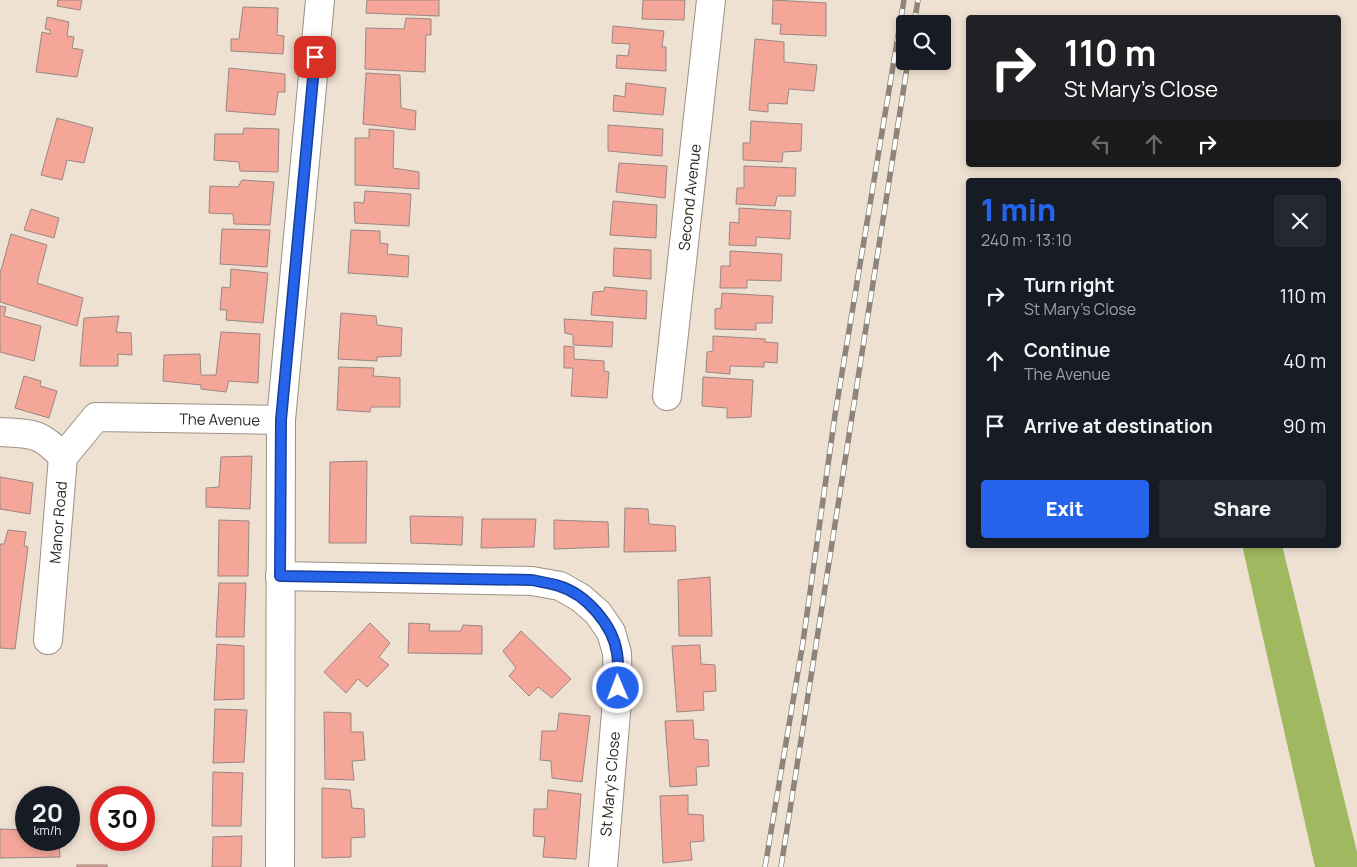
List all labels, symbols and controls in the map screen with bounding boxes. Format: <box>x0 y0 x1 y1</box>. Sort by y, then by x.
map controls <box>896 15 951 70</box>
button: search <box>896 15 951 70</box>
text: 110 m <box>1064 29 1156 77</box>
icon: right <box>981 35 1046 100</box>
pin <box>294 36 336 78</box>
icon: arrive <box>301 43 329 71</box>
text: St Mary's Close <box>1064 74 1218 104</box>
icon: left <box>1087 130 1115 158</box>
icon: ahead <box>1140 130 1168 158</box>
icon: right <box>1193 130 1221 158</box>
street label: Second Avenue <box>673 143 705 252</box>
text: 1 min <box>981 189 1056 230</box>
button: close <box>1274 195 1326 247</box>
text: 240 m · 13:10 <box>981 229 1072 251</box>
text: Turn right <box>1024 272 1114 298</box>
icon: right <box>981 282 1009 310</box>
text: 110 m <box>1280 283 1326 309</box>
text: St Mary's Close <box>1024 298 1136 320</box>
text: Continue <box>1024 337 1110 363</box>
icon: ahead <box>981 347 1009 375</box>
text: 40 m <box>1283 348 1326 374</box>
text: The Avenue <box>1024 363 1110 385</box>
street label: The Avenue <box>179 408 260 430</box>
icon: arrive <box>981 412 1009 440</box>
text: Arrive at destination <box>1024 413 1213 439</box>
text: 90 m <box>1283 413 1326 439</box>
street label: Manor Road <box>44 480 71 564</box>
button: Exit <box>981 480 1149 538</box>
button: Share <box>1159 480 1326 538</box>
position arrow <box>591 661 643 713</box>
street label: St Mary's Close <box>595 731 625 837</box>
speed limit sign: 30 <box>90 786 155 851</box>
text: 20 <box>32 795 63 830</box>
text: km/h <box>34 822 61 839</box>

